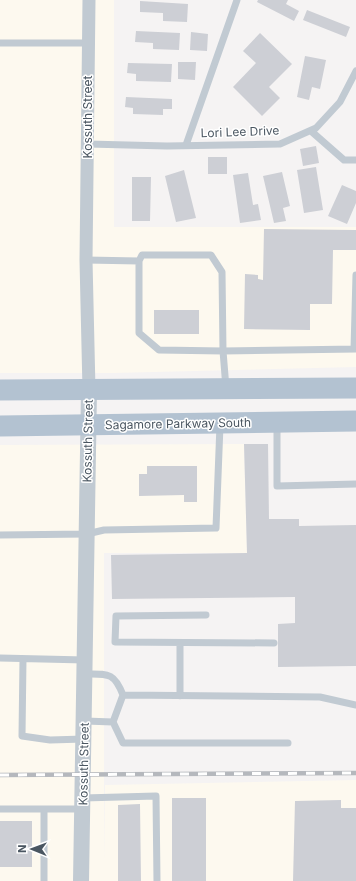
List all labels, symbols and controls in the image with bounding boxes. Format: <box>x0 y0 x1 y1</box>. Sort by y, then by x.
street label: Kossuth Street <box>80 76 95 158</box>
street label: Lori Lee Drive <box>200 123 280 140</box>
street label: Kossuth Street <box>79 399 96 483</box>
street label: Sagamore Parkway South <box>105 415 251 432</box>
street label: Kossuth Street <box>75 722 92 806</box>
north arrow <box>12 829 52 869</box>
text: N <box>15 845 29 853</box>

